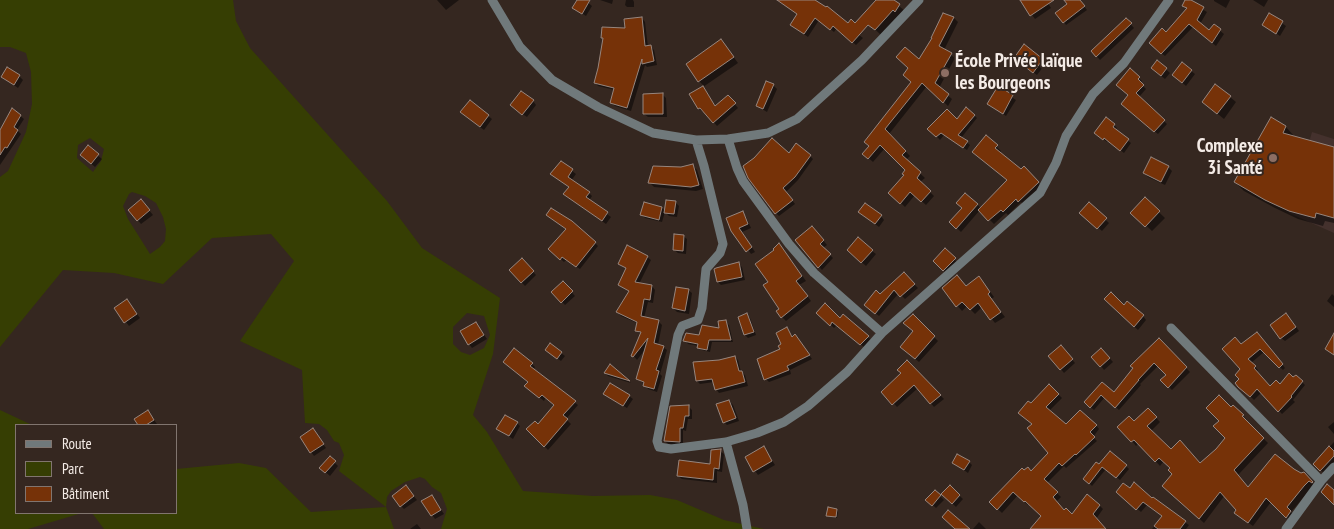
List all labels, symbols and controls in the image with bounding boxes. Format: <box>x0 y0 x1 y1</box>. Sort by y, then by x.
place label: École Privée laïque les Bourgeons <box>955 51 1083 95</box>
marker: École Privée laïque les Bourgeons <box>939 67 951 79</box>
place label: Complexe 3i Santé <box>1197 136 1263 180</box>
marker: Complexe 3i Santé <box>1267 152 1279 164</box>
legend <box>15 424 178 514</box>
text: Route <box>62 434 92 453</box>
text: Parc <box>62 459 84 478</box>
text: Bâtiment <box>62 484 109 503</box>

